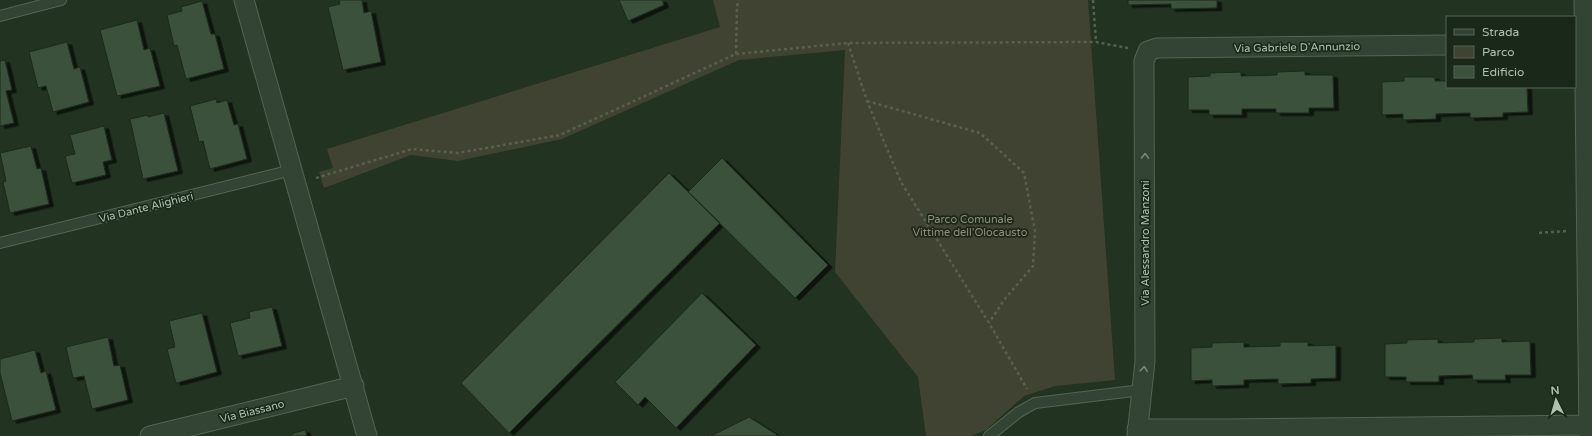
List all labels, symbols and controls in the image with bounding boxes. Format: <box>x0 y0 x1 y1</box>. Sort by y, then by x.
legend <box>1446 16 1576 88</box>
text: Strada <box>1482 25 1519 39</box>
street label: Via Gabriele D'Annunzio <box>1234 40 1361 55</box>
text: Parco <box>1482 45 1515 59</box>
text: Edificio <box>1482 65 1524 79</box>
one-way arrow <box>1141 153 1149 159</box>
street label: Via Alessandro Manzoni <box>1139 180 1152 306</box>
street label: Via Dante Alighieri <box>98 189 195 225</box>
park label: Parco Comunale Vittime dell’Olocausto <box>913 213 1028 239</box>
one-way arrow <box>1140 366 1149 373</box>
north arrow <box>1536 380 1576 420</box>
text: N <box>1550 384 1560 397</box>
street label: Via Biassano <box>219 397 286 426</box>

